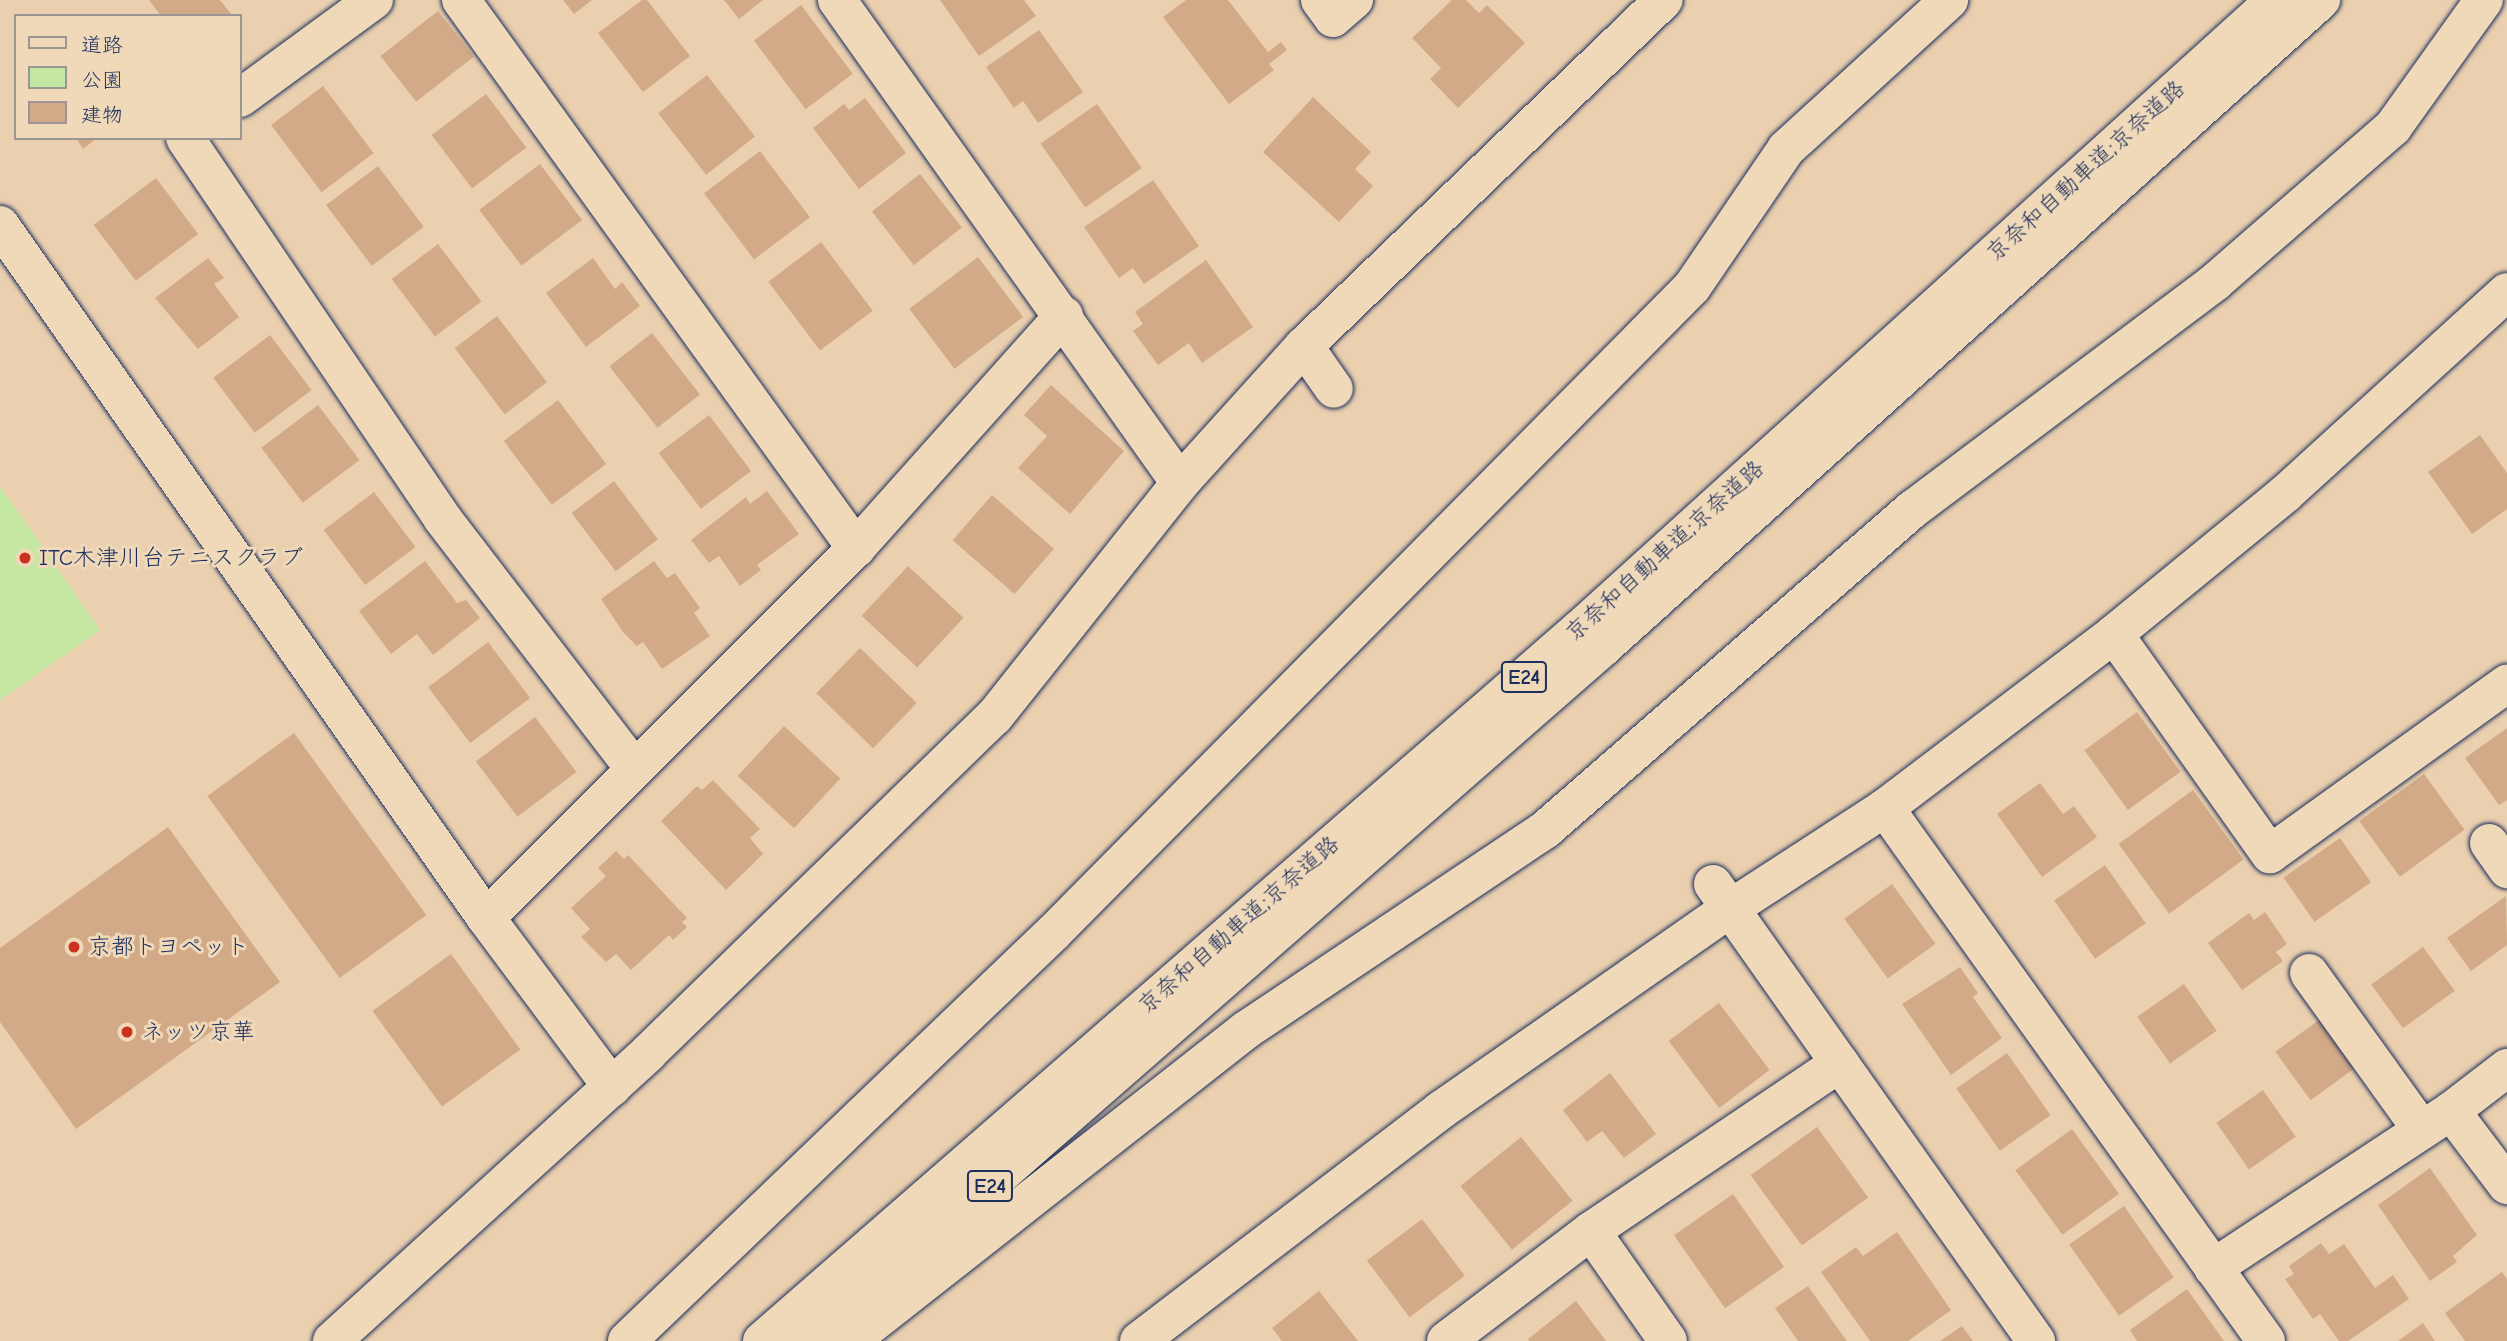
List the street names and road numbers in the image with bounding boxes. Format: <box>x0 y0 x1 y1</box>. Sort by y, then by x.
street label: 京奈和自動車道;京奈道路 <box>1981 75 2191 267</box>
street label: 京奈和自動車道;京奈道路 <box>1560 455 1770 647</box>
road number: E24 <box>1500 660 1548 694</box>
street label: 京奈和自動車道;京奈道路 <box>1133 830 1345 1020</box>
road number: E24 <box>965 1168 1014 1204</box>

